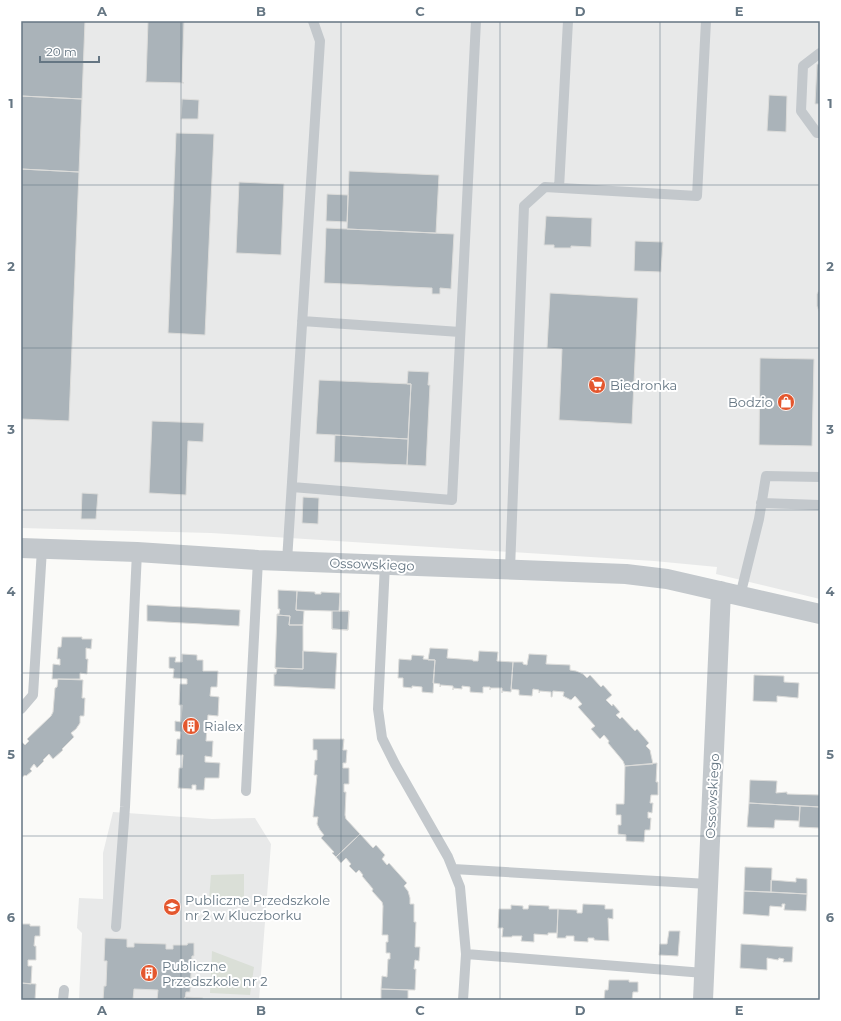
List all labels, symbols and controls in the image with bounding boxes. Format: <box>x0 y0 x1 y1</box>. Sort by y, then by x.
text: A <box>96 3 108 19</box>
text: B <box>256 3 266 19</box>
text: C <box>415 3 425 19</box>
text: D <box>575 3 586 19</box>
text: E <box>735 3 744 19</box>
scale bar <box>40 38 99 64</box>
text: 20 m <box>46 44 77 59</box>
text: 1 <box>8 95 14 111</box>
text: 1 <box>827 95 833 111</box>
text: 2 <box>7 258 15 274</box>
text: 2 <box>826 258 834 274</box>
supermarket icon: Biedronka <box>587 375 607 395</box>
place label: Biedronka <box>610 377 677 393</box>
shop icon: Bodzio <box>776 392 796 412</box>
place label: Bodzio <box>728 394 773 410</box>
text: 3 <box>6 421 15 437</box>
text: 3 <box>825 421 834 437</box>
street label: Ossowskiego <box>329 555 415 573</box>
text: 4 <box>7 583 16 599</box>
text: 4 <box>826 583 835 599</box>
building icon: Rialex <box>181 716 201 736</box>
place label: Rialex <box>204 718 243 734</box>
text: 5 <box>7 746 15 762</box>
text: 5 <box>826 746 834 762</box>
street label: Ossowskiego <box>702 753 722 839</box>
place label: Publiczne Przedszkole nr 2 w Kluczborku <box>185 892 330 923</box>
school or university icon: Publiczne Przedszkole nr 2 w Kluczborku <box>162 897 182 917</box>
text: 6 <box>7 909 16 925</box>
text: 6 <box>826 909 835 925</box>
place label: Publiczne Przedszkole nr 2 <box>162 958 268 989</box>
building icon: Publiczne Przedszkole nr 2 <box>139 963 159 983</box>
text: A <box>96 1002 108 1018</box>
text: B <box>256 1002 266 1018</box>
text: C <box>415 1002 425 1018</box>
text: D <box>575 1002 586 1018</box>
text: E <box>735 1002 744 1018</box>

